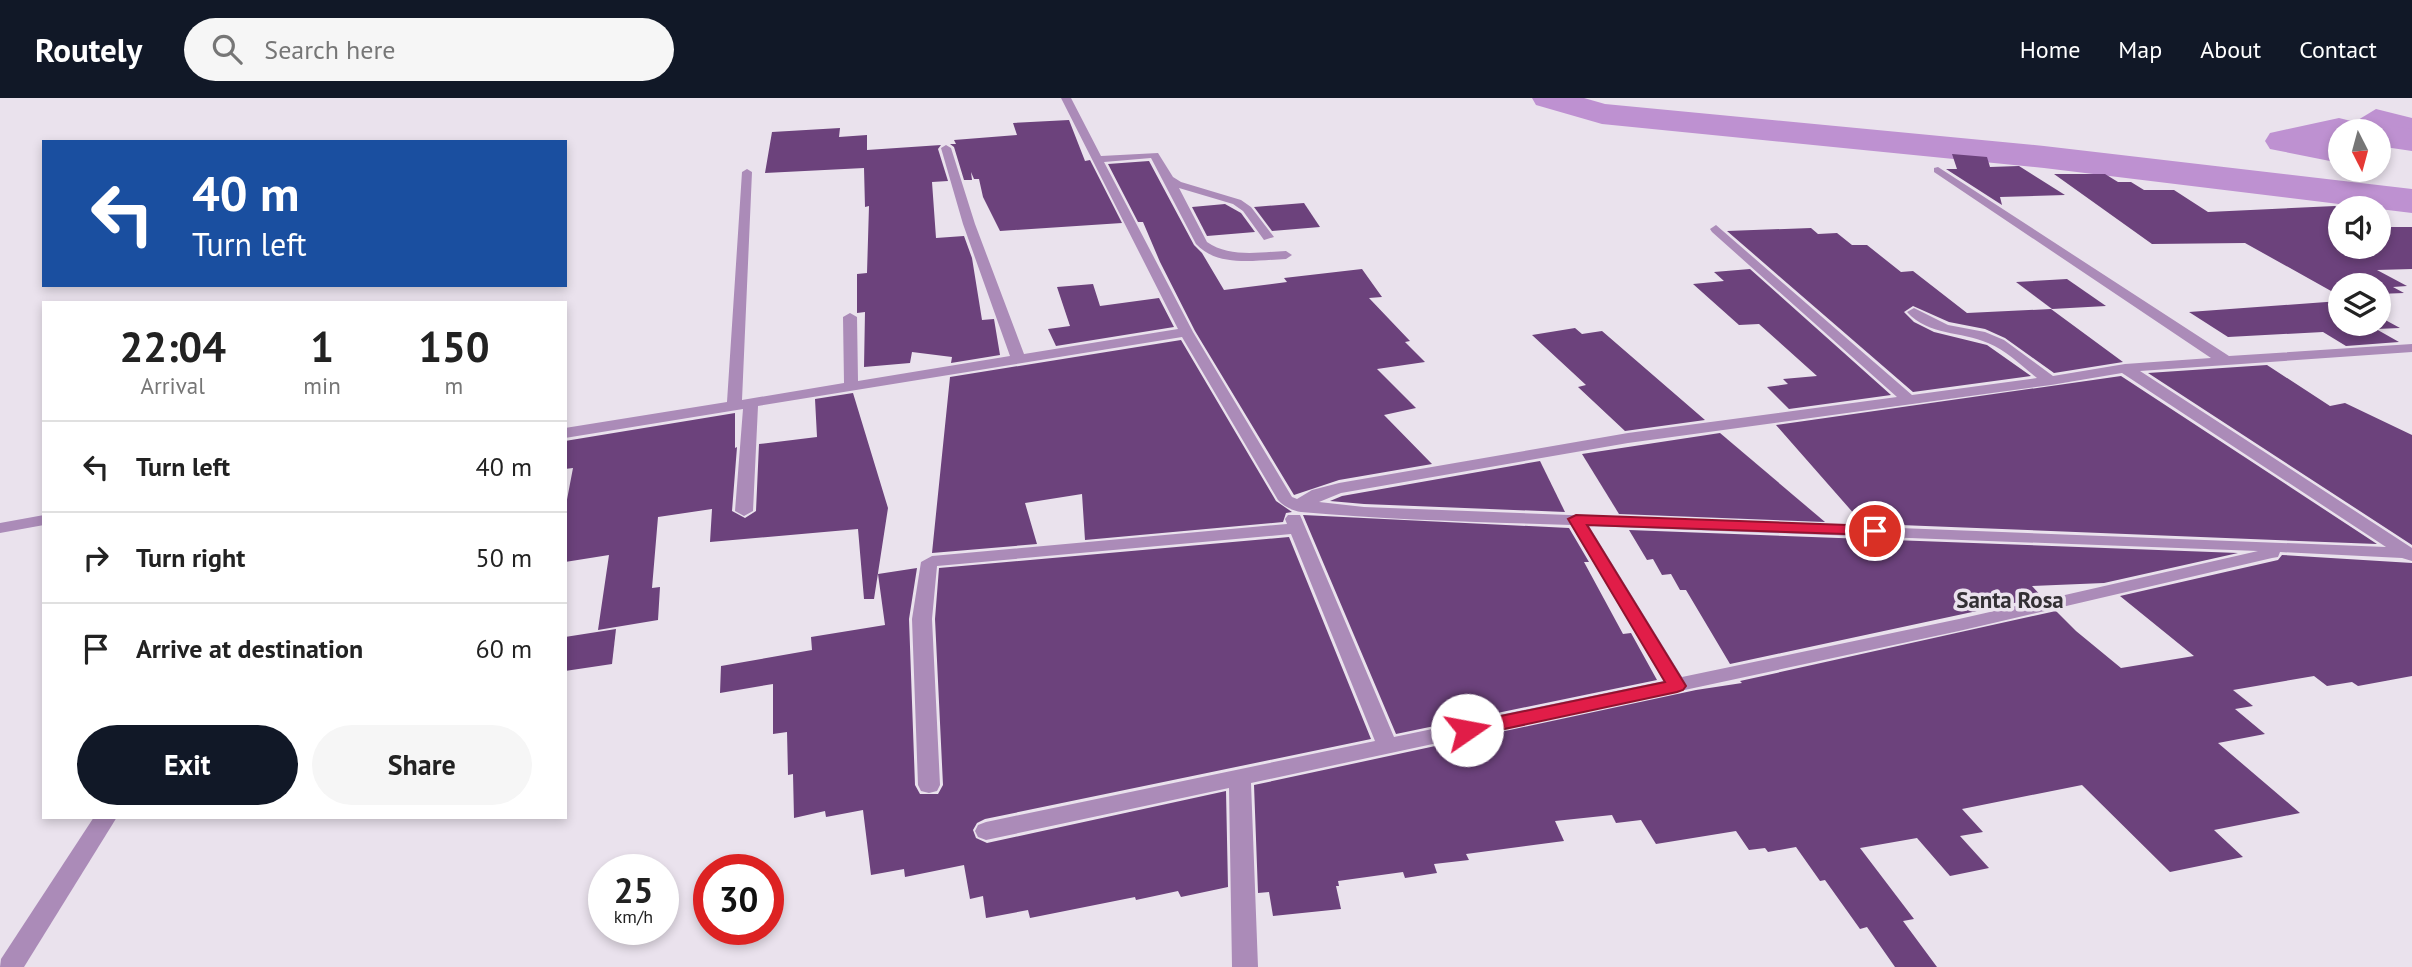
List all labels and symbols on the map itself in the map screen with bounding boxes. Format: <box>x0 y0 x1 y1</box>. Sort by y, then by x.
north arrow <box>2328 119 2390 182</box>
pin <box>1845 501 1905 561</box>
district label: Santa Rosa <box>1956 585 2064 614</box>
position arrow <box>1430 693 1504 767</box>
speed limit sign: 30 <box>693 854 784 945</box>

